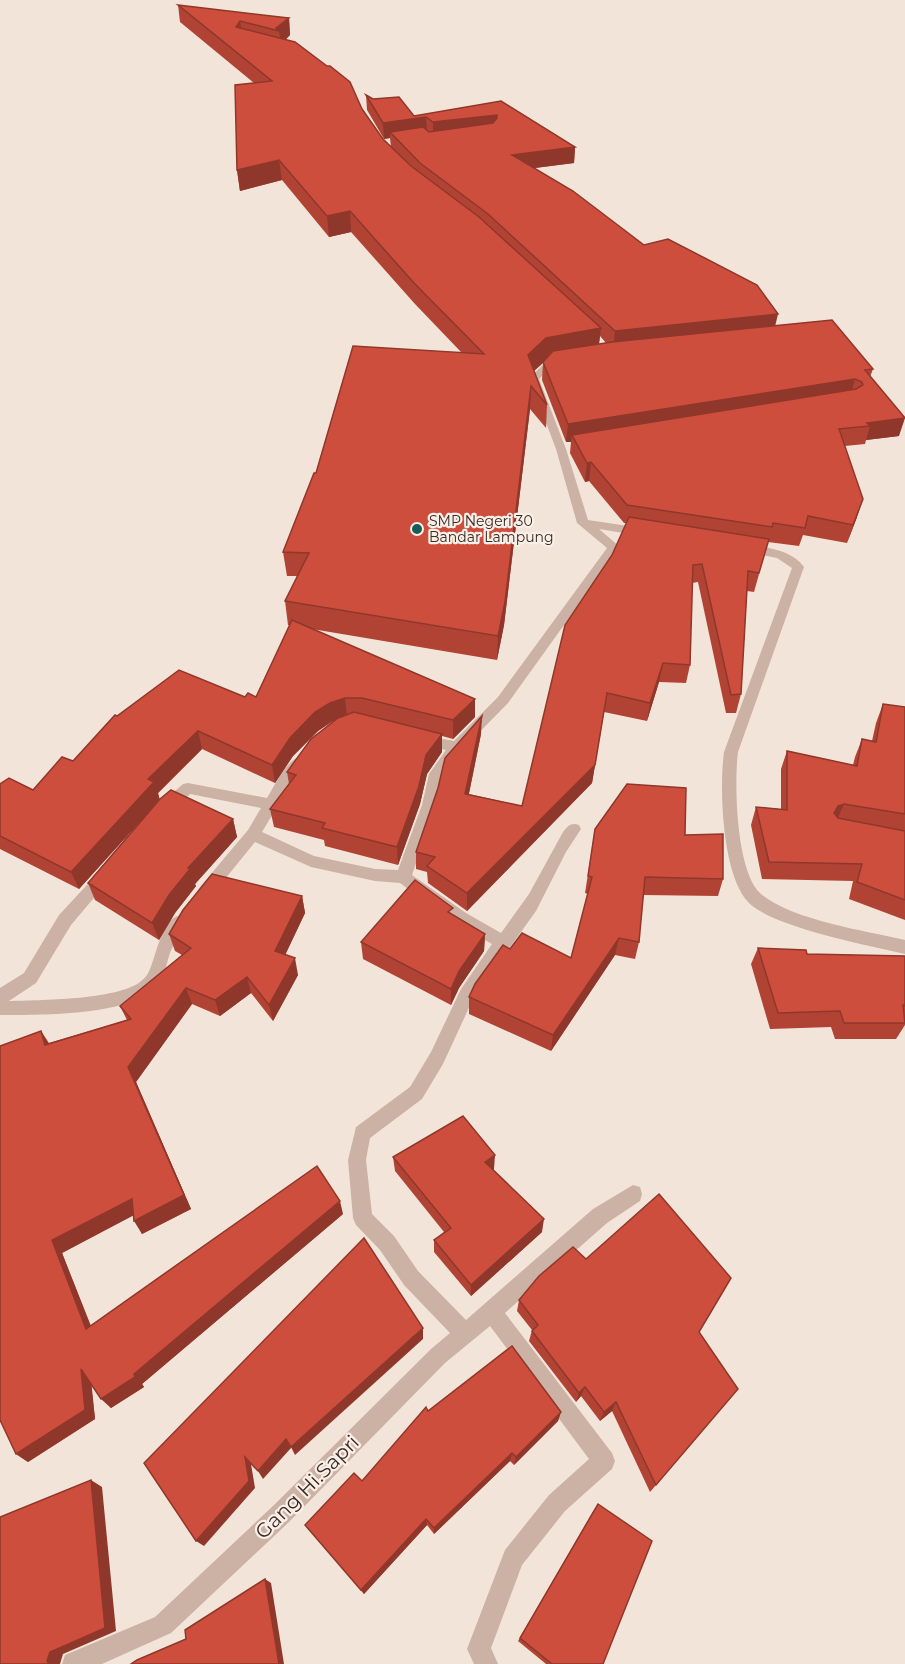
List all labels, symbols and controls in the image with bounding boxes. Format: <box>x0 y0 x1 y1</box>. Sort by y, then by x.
place label: SMP Negeri 30 Bandar Lampung <box>429 512 554 546</box>
marker: SMP Negeri 30 Bandar Lampung <box>410 522 424 536</box>
street label: Gang Hi.Sapri <box>250 1430 364 1544</box>

